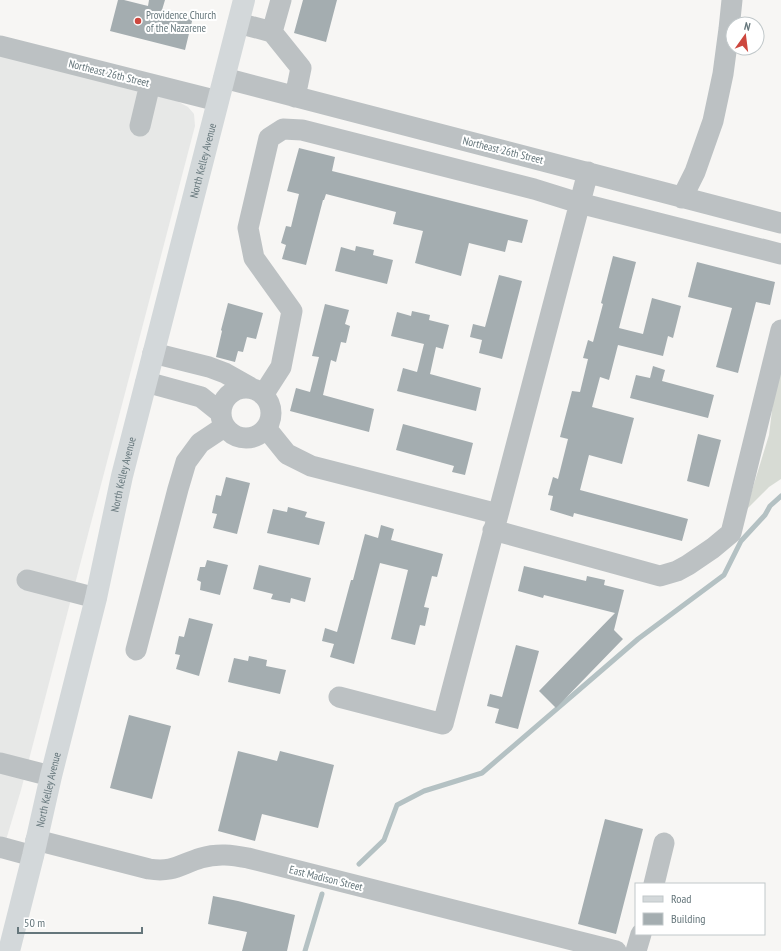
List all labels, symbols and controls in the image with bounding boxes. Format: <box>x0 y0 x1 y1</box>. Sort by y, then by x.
place label: Providence Church of the Nazarene <box>146 8 216 35</box>
marker: Providence Church of the Nazarene <box>133 16 143 26</box>
north arrow <box>725 16 765 56</box>
text: N <box>743 19 752 34</box>
street label: Northeast 26th Street <box>67 56 151 90</box>
street label: North Kelley Avenue <box>187 121 219 200</box>
street label: Northeast 26th Street <box>461 133 545 167</box>
street label: North Kelley Avenue <box>107 435 139 513</box>
street label: North Kelley Avenue <box>33 750 64 829</box>
street label: East Madison Street <box>288 862 364 894</box>
legend <box>635 883 765 935</box>
text: Road <box>671 891 691 906</box>
scale bar <box>18 909 142 935</box>
text: Building <box>671 911 706 926</box>
text: 50 m <box>24 915 45 930</box>

